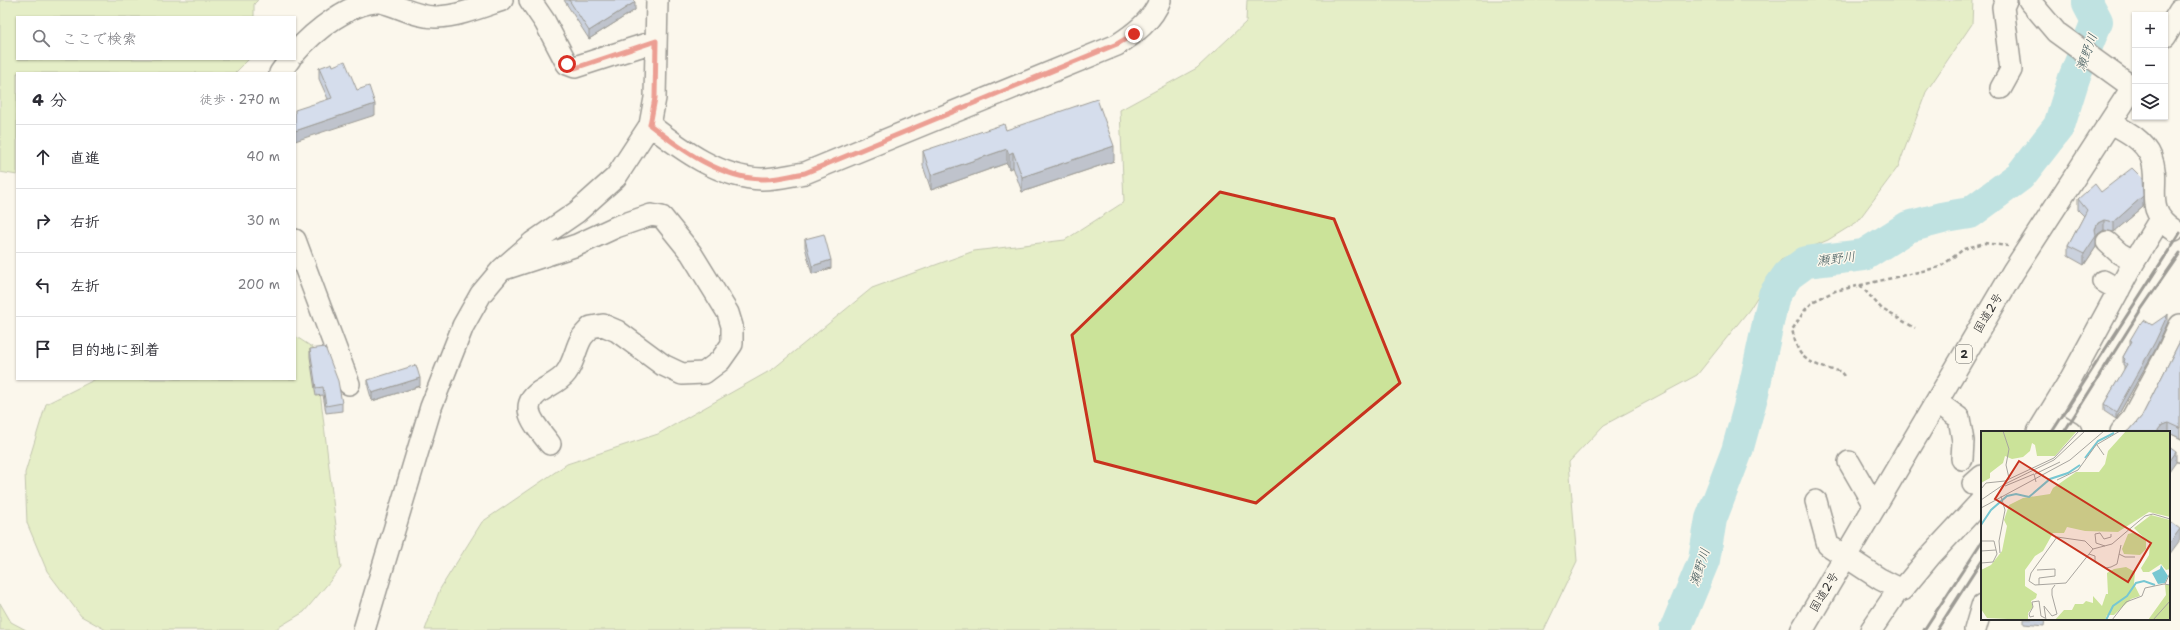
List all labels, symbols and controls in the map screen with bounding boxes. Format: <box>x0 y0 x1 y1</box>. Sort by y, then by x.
map controls <box>2132 12 2168 120</box>
button: + <box>2132 12 2168 48</box>
search box <box>16 16 296 60</box>
route end <box>1125 25 1143 43</box>
icon: search <box>30 27 52 49</box>
text: ここで検索 <box>62 29 137 49</box>
water label: 瀬野川 <box>2072 31 2101 73</box>
button: − <box>2132 48 2168 84</box>
route start <box>558 55 576 73</box>
button: layers <box>2132 84 2168 120</box>
text: 4 分 <box>32 89 67 111</box>
text: 徒歩 · 270 m <box>200 91 280 108</box>
icon: ahead <box>32 146 54 168</box>
text: 直進 <box>70 148 100 168</box>
text: 40 m <box>246 148 280 165</box>
icon: right <box>32 210 54 232</box>
text: 右折 <box>70 212 100 232</box>
text: 30 m <box>246 212 280 229</box>
water label: 瀬野川 <box>1816 248 1856 269</box>
icon: left <box>32 274 54 296</box>
text: 左折 <box>70 276 100 296</box>
text: 200 m <box>238 276 280 293</box>
street label: 国道2号 <box>1970 290 2006 336</box>
icon: arrive <box>32 338 54 360</box>
text: 目的地に到着 <box>70 340 160 360</box>
road number: 2 <box>1956 345 1972 363</box>
inset map <box>1981 431 2170 620</box>
water label: 瀬野川 <box>1685 546 1714 588</box>
street label: 国道2号 <box>1806 569 1842 615</box>

